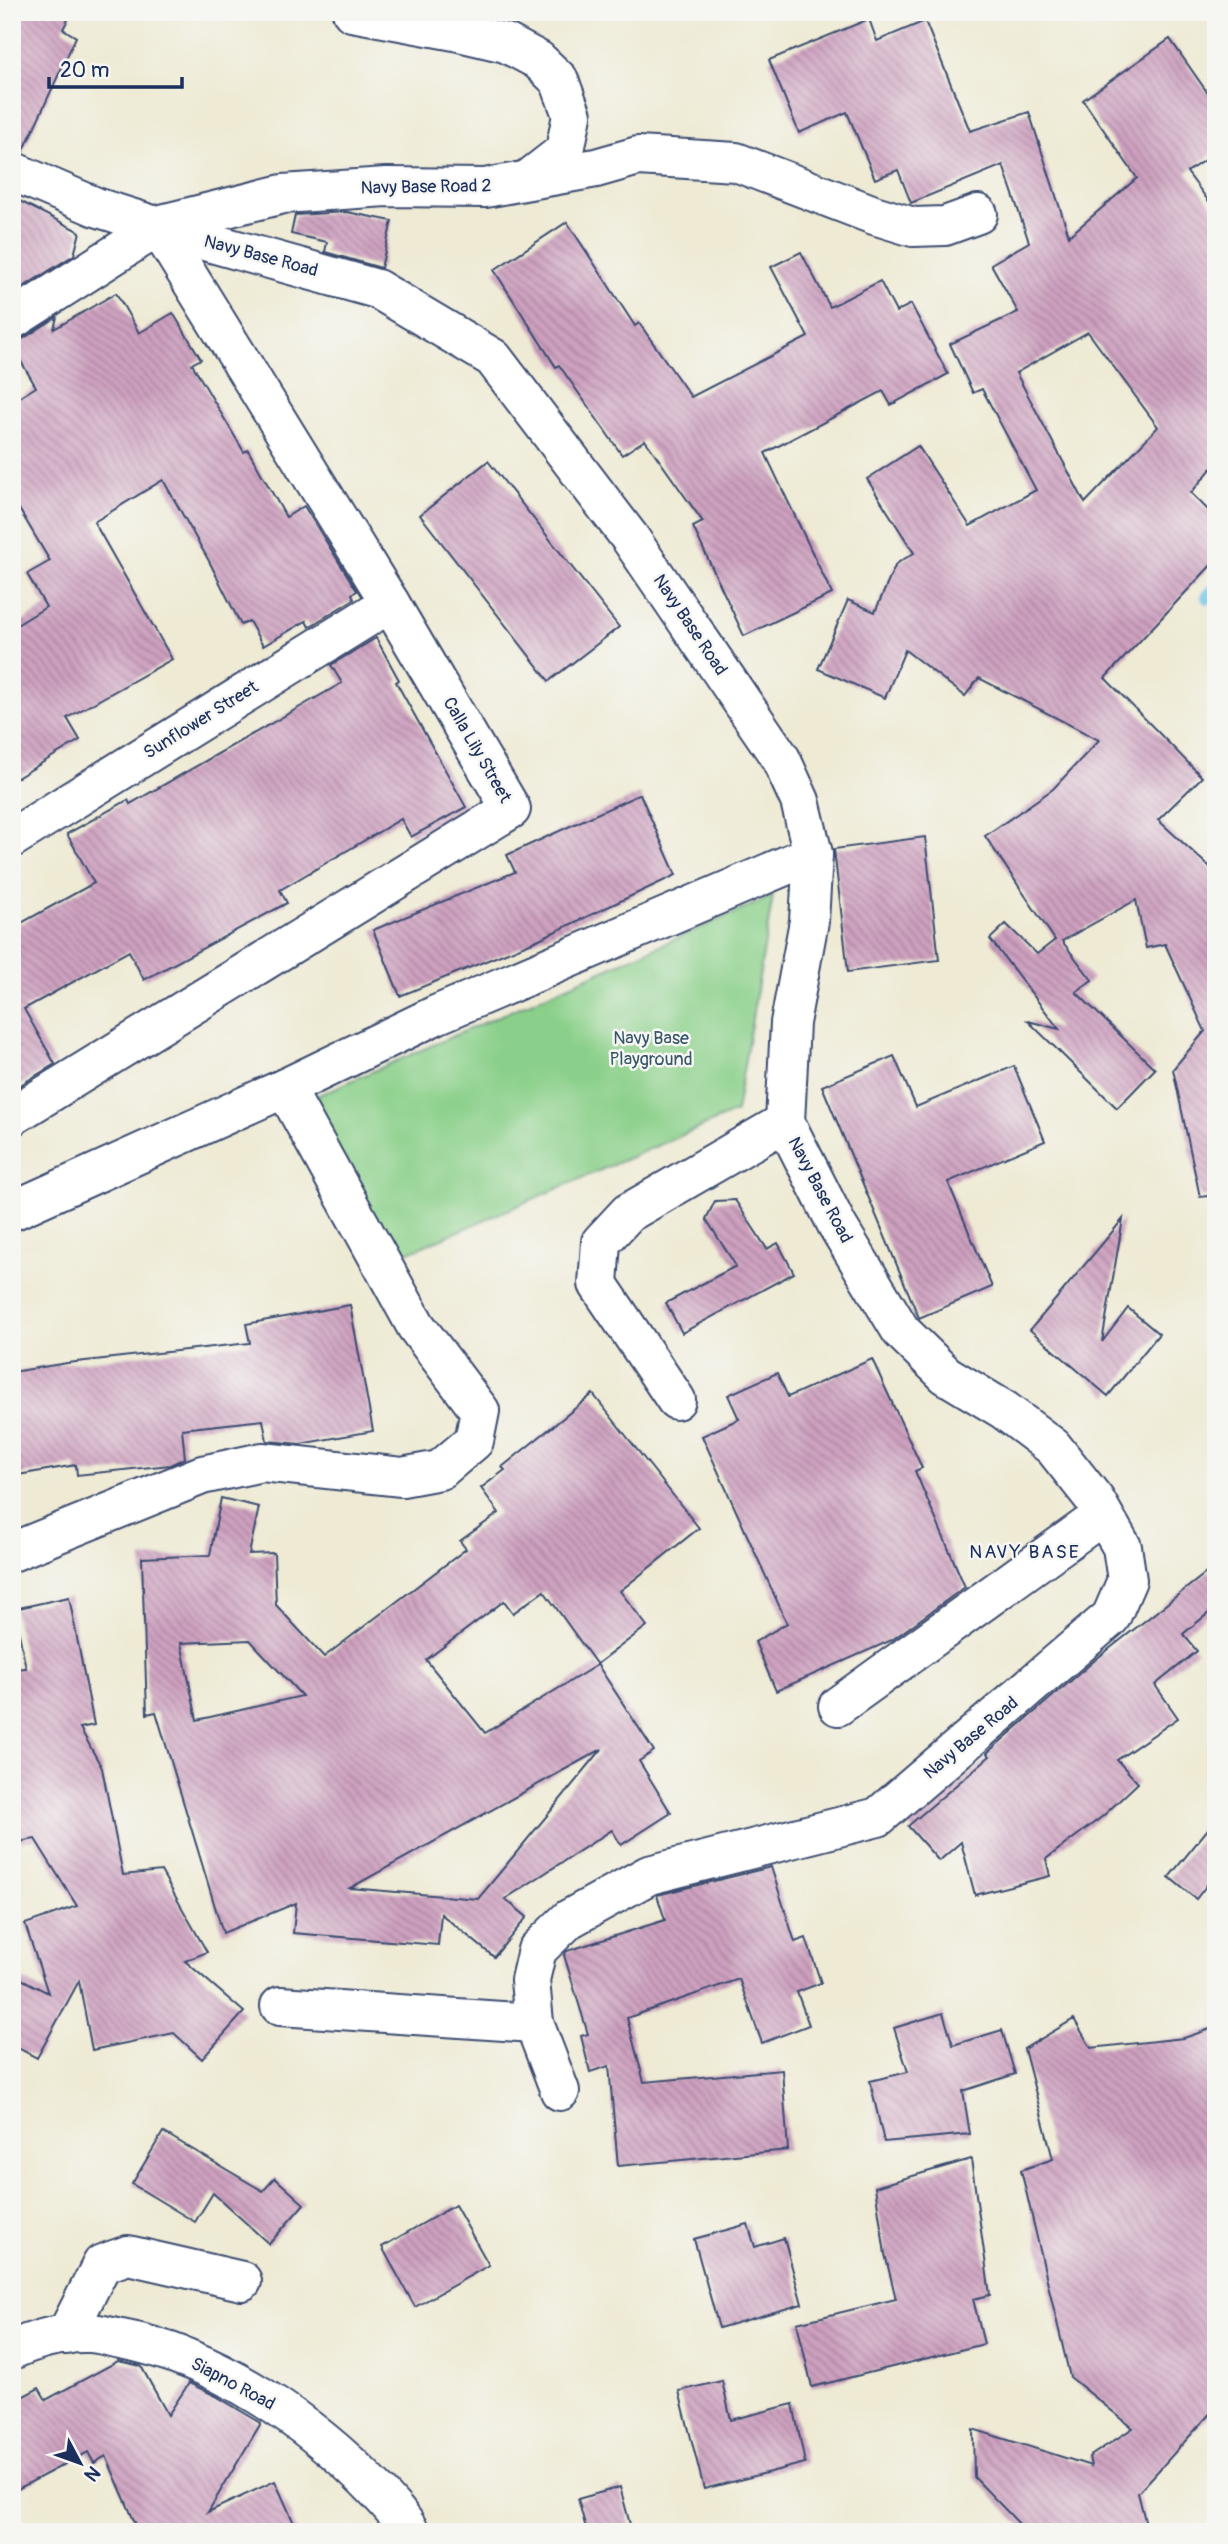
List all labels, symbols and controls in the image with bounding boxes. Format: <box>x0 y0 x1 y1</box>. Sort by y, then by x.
scale bar <box>49 46 182 90</box>
text: 20 m <box>60 57 109 84</box>
street label: Navy Base Road 2 <box>360 174 492 200</box>
street label: Navy Base Road <box>202 230 320 282</box>
street label: Navy Base Road <box>648 570 732 680</box>
street label: Sunflower Street <box>139 675 263 764</box>
street label: Calla Lily Street <box>437 693 517 808</box>
park label: Navy Base Playground <box>609 1027 693 1071</box>
street label: Navy Base Road <box>782 1133 858 1247</box>
district label: NAVY BASE <box>969 1540 1081 1564</box>
street label: Navy Base Road <box>919 1692 1023 1784</box>
street label: Siapno Road <box>187 2352 279 2416</box>
north arrow <box>46 2428 116 2498</box>
text: N <box>79 2461 105 2486</box>

